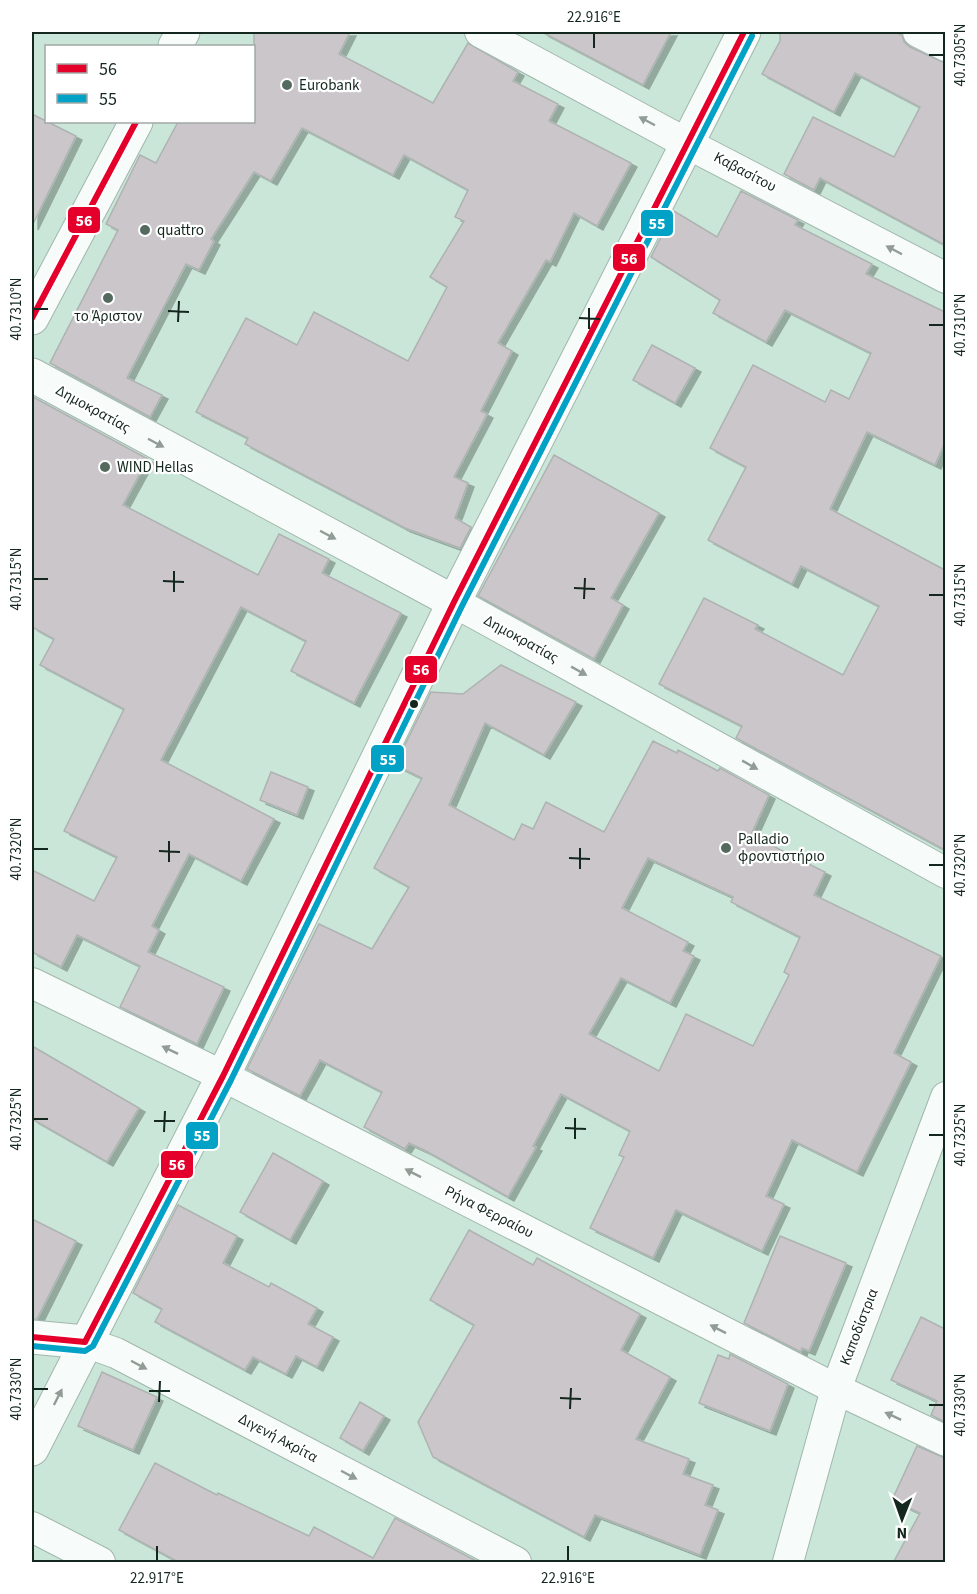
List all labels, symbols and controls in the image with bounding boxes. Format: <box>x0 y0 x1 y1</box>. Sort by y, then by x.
text: 22.916°E <box>567 7 621 28</box>
text: 40.7305°N <box>950 23 971 87</box>
legend <box>45 45 255 123</box>
text: 56 <box>99 57 117 82</box>
place label: Eurobank <box>299 75 360 96</box>
marker: Eurobank <box>280 78 294 92</box>
text: 55 <box>99 87 117 112</box>
one-way arrow <box>638 116 655 126</box>
street label: Καβασίτου <box>710 147 780 197</box>
line badge: 56 <box>67 206 101 234</box>
line badge: 55 <box>640 209 674 237</box>
text: 56 <box>76 210 92 232</box>
text: 55 <box>649 213 665 235</box>
place label: quattro <box>157 220 204 241</box>
marker: quattro <box>138 223 152 237</box>
line badge: 56 <box>612 243 646 272</box>
one-way arrow <box>885 246 902 255</box>
text: 56 <box>621 248 637 270</box>
text: 40.7310°N <box>6 277 27 341</box>
marker: το Άριστον <box>101 291 115 305</box>
text: 40.7310°N <box>950 293 971 357</box>
place label: το Άριστον <box>74 306 142 327</box>
street label: Δημοκρατίας <box>52 380 135 438</box>
one-way arrow <box>148 438 165 448</box>
place label: WIND Hellas <box>117 457 193 478</box>
marker: WIND Hellas <box>98 460 112 474</box>
one-way arrow <box>320 530 337 540</box>
text: 40.7315°N <box>6 547 27 611</box>
text: 40.7315°N <box>950 563 971 627</box>
street label: Δημοκρατίας <box>480 610 563 668</box>
line badge: 56 <box>404 655 438 684</box>
text: 56 <box>413 659 429 681</box>
one-way arrow <box>571 666 588 676</box>
unlabelled marker <box>408 698 420 710</box>
line badge: 55 <box>370 744 405 773</box>
text: 55 <box>380 749 396 771</box>
one-way arrow <box>742 760 759 770</box>
text: 40.7320°N <box>6 817 27 881</box>
place label: Palladio φροντιστήριο <box>738 829 825 867</box>
text: 40.7320°N <box>950 833 971 897</box>
marker: Palladio φροντιστήριο <box>719 841 733 855</box>
one-way arrow <box>161 1046 179 1056</box>
text: 40.7325°N <box>6 1087 27 1151</box>
text: 40.7325°N <box>950 1103 971 1167</box>
line badge: 55 <box>185 1121 219 1150</box>
text: 55 <box>194 1125 210 1147</box>
line badge: 56 <box>160 1150 194 1179</box>
text: 56 <box>169 1154 185 1176</box>
one-way arrow <box>405 1169 422 1178</box>
street label: Ρήγα Φερραίου <box>441 1181 537 1243</box>
street label: Καποδίστρια <box>835 1285 883 1368</box>
one-way arrow <box>709 1324 726 1334</box>
text: 40.7330°N <box>6 1357 27 1421</box>
one-way arrow <box>131 1360 148 1370</box>
text: 40.7330°N <box>950 1373 971 1437</box>
one-way arrow <box>53 1388 63 1405</box>
street label: Διγενή Ακρίτα <box>235 1408 322 1468</box>
one-way arrow <box>884 1411 901 1420</box>
one-way arrow <box>341 1470 358 1480</box>
north arrow <box>872 1489 932 1549</box>
text: N <box>896 1522 907 1544</box>
text: 22.917°E <box>130 1568 184 1589</box>
text: 22.916°E <box>541 1568 595 1589</box>

